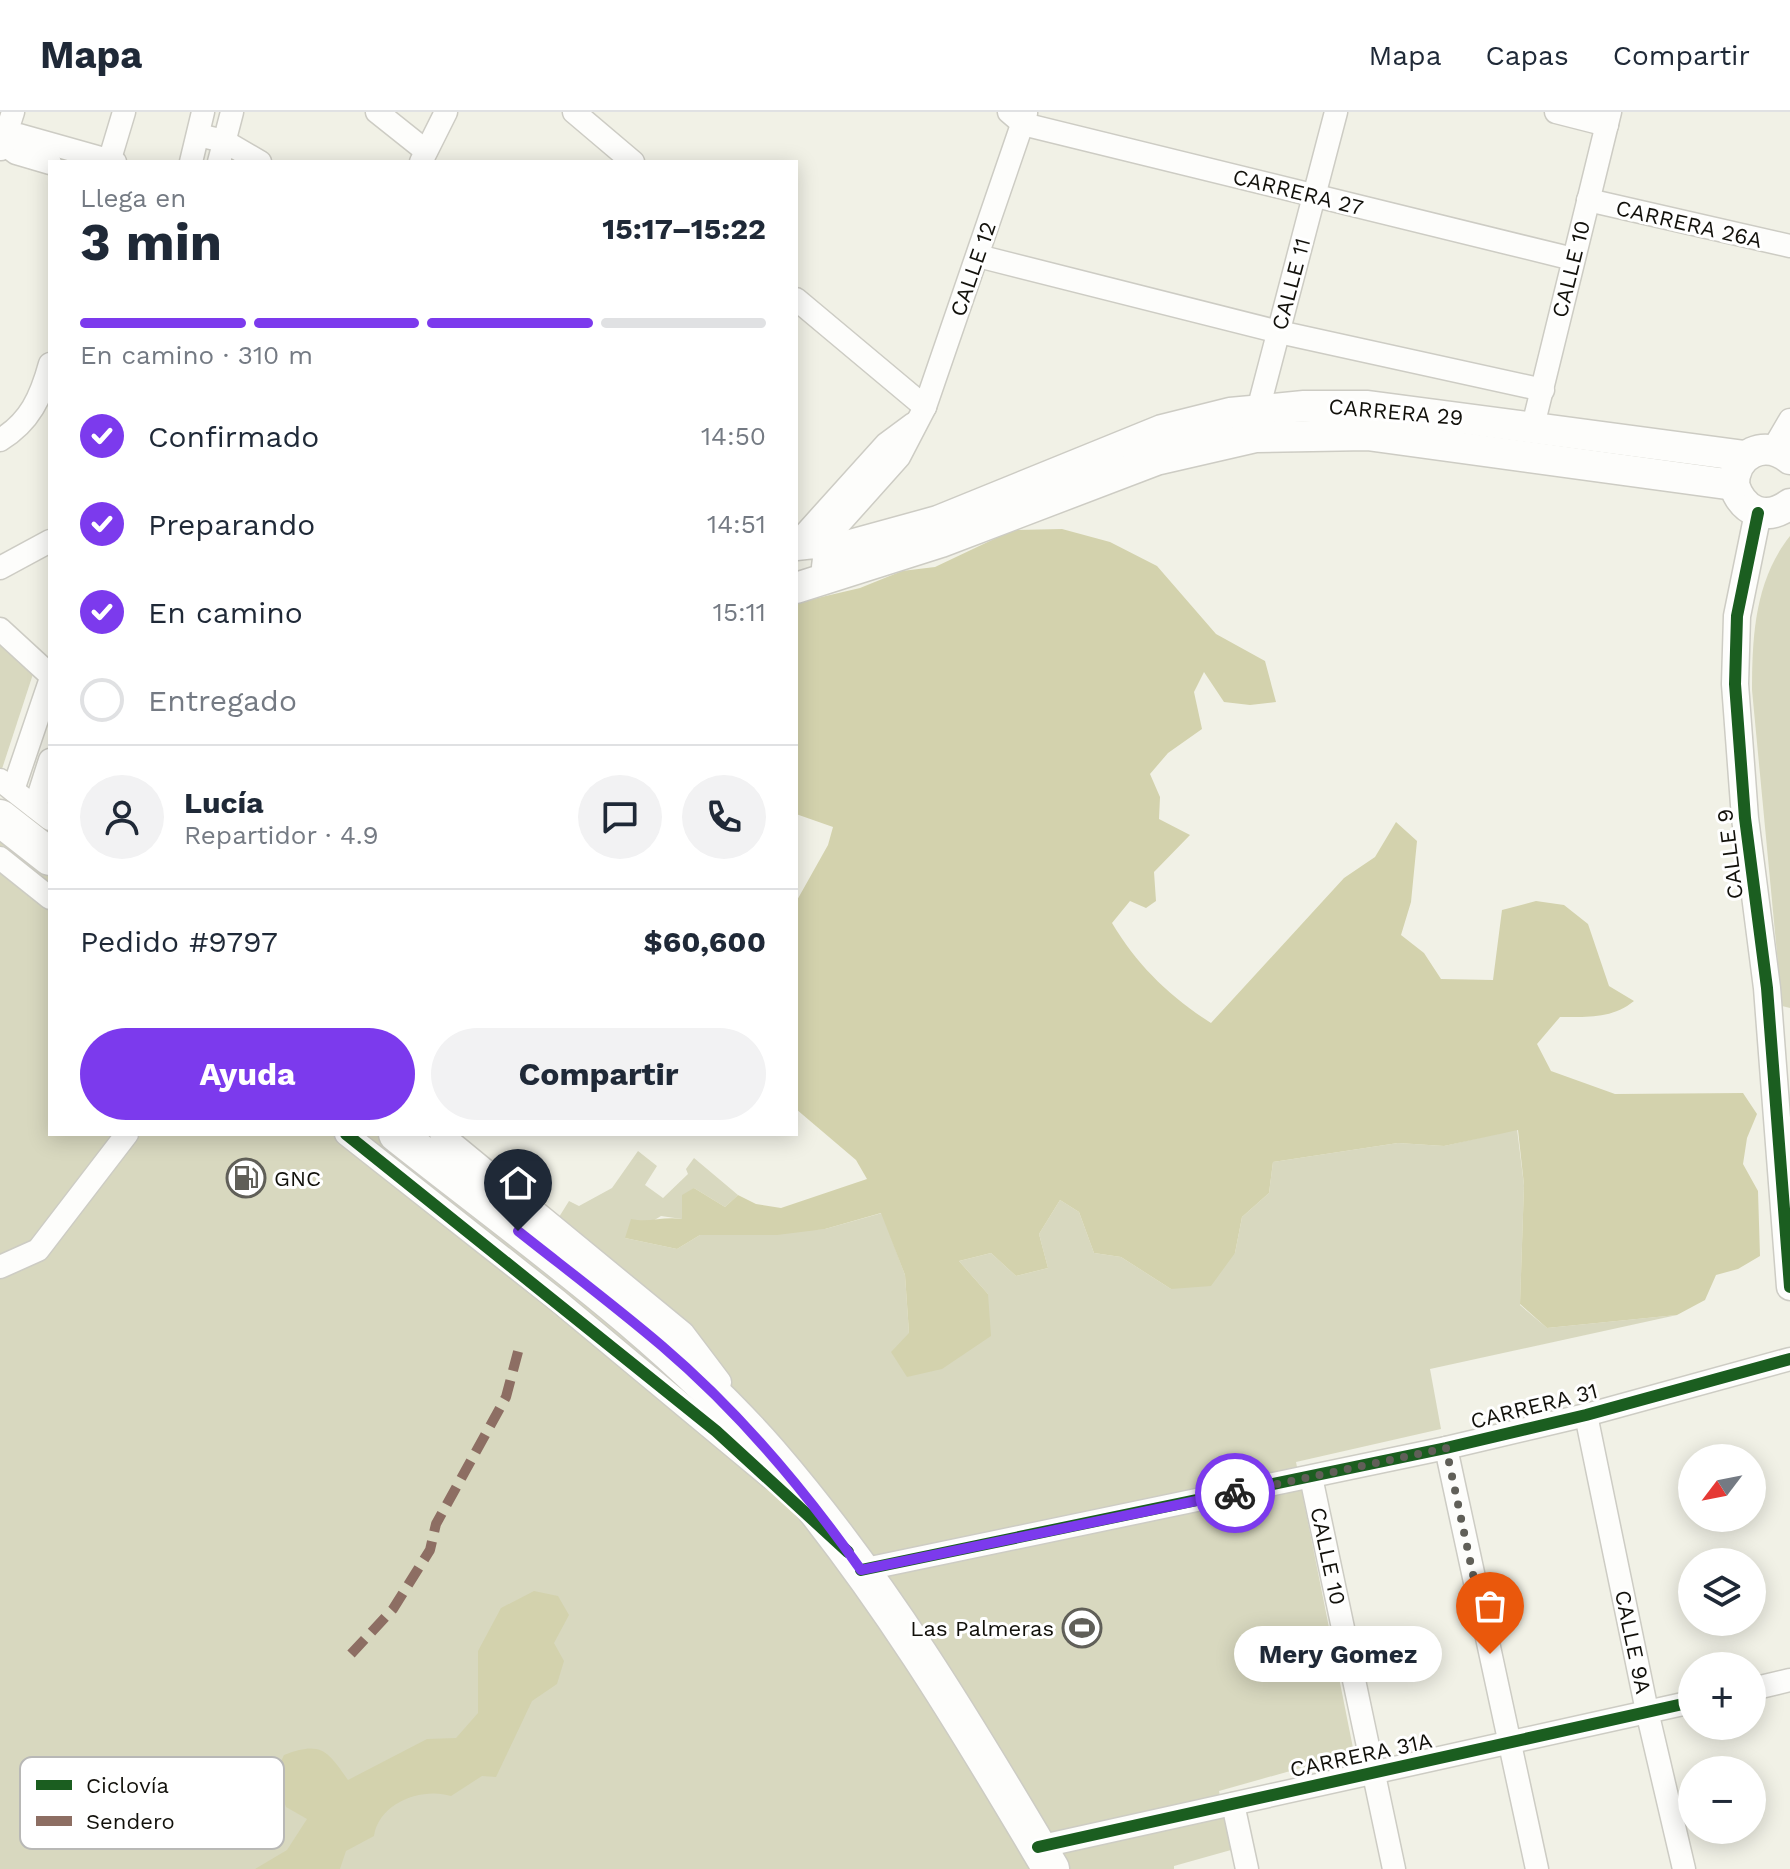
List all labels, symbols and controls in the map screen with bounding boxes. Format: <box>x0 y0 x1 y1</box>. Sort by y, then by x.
text: Mapa <box>40 33 142 77</box>
text: Mapa <box>1368 39 1441 72</box>
text: Capas <box>1485 39 1569 72</box>
text: Compartir <box>1613 39 1750 72</box>
street label: CARRERA 27 <box>1230 164 1366 220</box>
text: Llega en <box>80 183 186 213</box>
street label: CARRERA 26A <box>1613 195 1765 253</box>
text: 15:17–15:22 <box>602 211 766 246</box>
text: 3 min <box>80 212 222 273</box>
street label: CALLE 12 <box>945 218 1001 320</box>
street label: CALLE 10 <box>1547 218 1595 320</box>
street label: CALLE 11 <box>1267 235 1315 333</box>
text: En camino · 310 m <box>80 340 313 370</box>
street label: CARRERA 29 <box>1328 394 1464 430</box>
icon: check <box>80 414 124 458</box>
text: Confirmado <box>148 419 319 454</box>
text: 14:50 <box>701 421 766 451</box>
icon: check <box>80 502 124 546</box>
text: Preparando <box>148 507 315 542</box>
text: 14:51 <box>707 509 766 539</box>
icon: check <box>80 590 124 634</box>
text: En camino <box>148 595 303 630</box>
text: 15:11 <box>713 597 766 627</box>
text: Entregado <box>148 683 297 718</box>
button: person <box>80 775 164 859</box>
button: chat <box>578 775 662 859</box>
button: phone <box>682 775 766 859</box>
text: Lucía <box>184 785 264 820</box>
street label: CALLE 9 <box>1712 807 1748 901</box>
text: Repartidor · 4.9 <box>184 820 379 850</box>
text: Pedido #9797 <box>80 924 278 959</box>
text: $60,600 <box>644 924 766 959</box>
button: Ayuda <box>80 1028 415 1120</box>
button: Compartir <box>431 1028 766 1120</box>
pin <box>484 1149 552 1231</box>
fuel station icon: GNC <box>225 1157 267 1199</box>
icon: home <box>496 1161 540 1205</box>
place label: GNC <box>274 1166 321 1191</box>
street label: CARRERA 31 <box>1468 1378 1600 1434</box>
north arrow <box>1678 1444 1766 1532</box>
map controls <box>1678 1444 1766 1844</box>
courier <box>1195 1453 1275 1533</box>
icon: bike <box>1213 1471 1257 1515</box>
street label: CALLE 10 <box>1305 1505 1351 1607</box>
button: layers <box>1678 1548 1766 1636</box>
pin <box>1456 1572 1524 1654</box>
icon: bag <box>1468 1584 1512 1628</box>
street label: CALLE 9A <box>1610 1588 1656 1696</box>
sports icon: Las Palmeras <box>1061 1607 1103 1649</box>
place label: Las Palmeras <box>910 1616 1054 1641</box>
callout: Mery Gomez <box>1234 1626 1442 1682</box>
text: Mery Gomez <box>1259 1639 1417 1669</box>
button: + <box>1678 1652 1766 1740</box>
street label: CARRERA 31A <box>1288 1728 1434 1782</box>
button: − <box>1678 1756 1766 1844</box>
legend <box>20 1757 284 1849</box>
text: Ciclovía <box>86 1773 169 1798</box>
text: Sendero <box>86 1809 175 1834</box>

